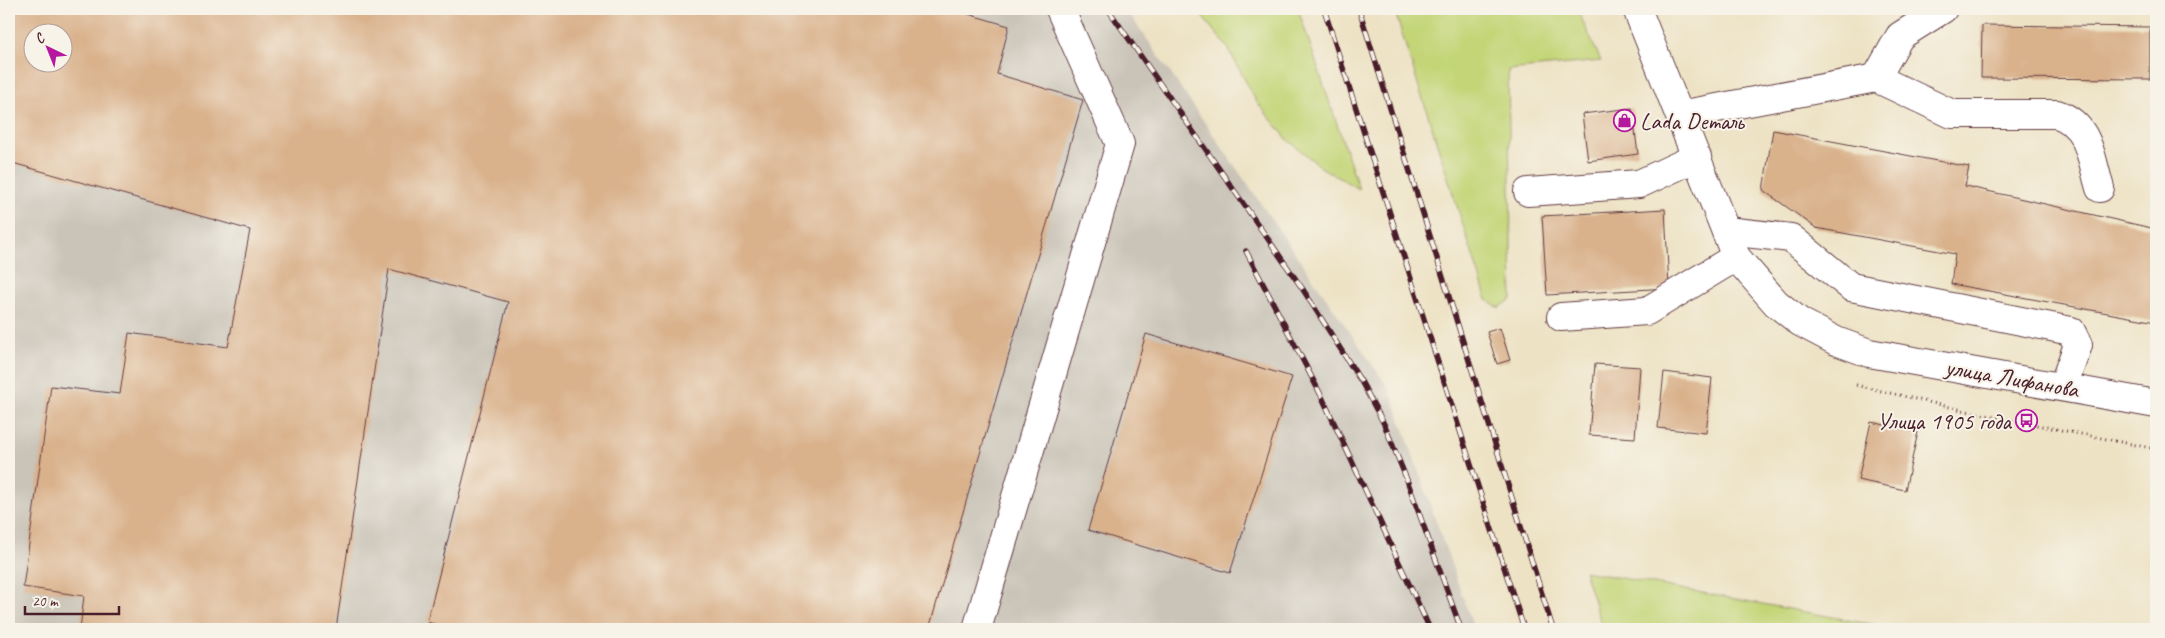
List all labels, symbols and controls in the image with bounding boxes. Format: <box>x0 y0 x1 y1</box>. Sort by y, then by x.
north arrow <box>22 22 72 72</box>
text: С <box>31 29 49 47</box>
place label: Lada Dеталь <box>1640 106 1745 136</box>
shop icon: Lada Dеталь <box>1612 109 1636 133</box>
street label: улица Лифанова <box>1941 351 2082 405</box>
place label: Улица 1905 года <box>1877 406 2012 436</box>
bus stop icon: Улица 1905 года <box>2015 409 2039 433</box>
scale bar <box>25 583 119 615</box>
text: 20 m <box>32 592 59 611</box>

